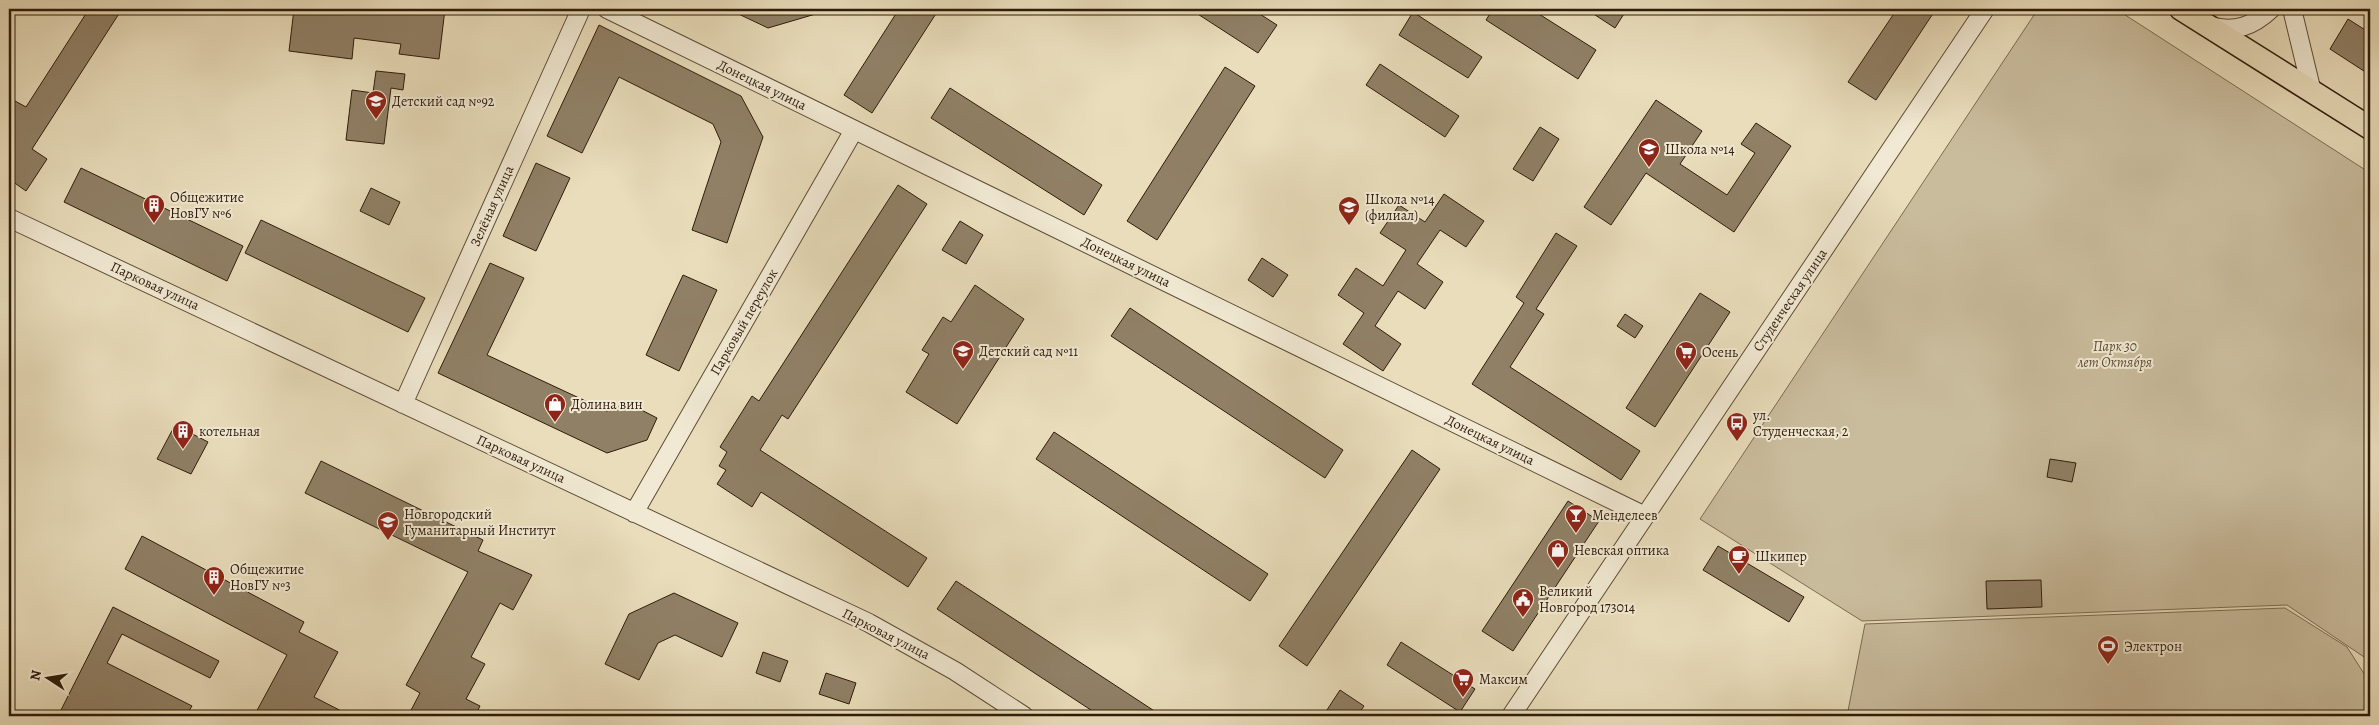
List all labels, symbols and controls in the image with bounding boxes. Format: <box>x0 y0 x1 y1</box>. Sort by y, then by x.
street label: Донецкая улица <box>714 55 810 115</box>
school or university icon: Детский сад №92 <box>364 89 388 120</box>
place label: Детский сад №92 <box>392 92 495 111</box>
school or university icon: Школа №14 <box>1637 137 1661 168</box>
place label: Школа №14 <box>1665 140 1734 159</box>
street label: Зелёная улица <box>466 162 519 250</box>
place label: Общежитие НовГУ №6 <box>170 188 244 223</box>
place label: Школа №14 (филиал) <box>1365 190 1434 225</box>
building icon: Общежитие НовГУ №6 <box>142 193 166 224</box>
school or university icon: Школа №14 (филиал) <box>1337 195 1361 226</box>
street label: Донецкая улица <box>1078 232 1174 292</box>
street label: Студенческая улица <box>1748 244 1832 355</box>
street label: Парковая улица <box>108 257 203 315</box>
street label: Парковый переулок <box>706 265 782 379</box>
park label: Парк 30 лет Октября <box>2077 337 2152 372</box>
school or university icon: Детский сад №11 <box>951 339 975 370</box>
supermarket icon: Осень <box>1674 340 1698 371</box>
place label: Детский сад №11 <box>979 342 1078 361</box>
place label: Осень <box>1702 343 1738 362</box>
shop icon: Долина вин <box>543 392 567 423</box>
place label: Долина вин <box>571 395 643 414</box>
place label: ул. Студенческая, 2 <box>1752 406 1849 441</box>
street label: Донецкая улица <box>1442 410 1538 470</box>
bus stop icon: ул. Студенческая, 2 <box>1725 411 1749 442</box>
building icon: котельная <box>171 419 195 450</box>
place label: котельная <box>199 422 260 441</box>
street label: Парковая улица <box>474 430 569 488</box>
bar icon: Менделеев <box>1564 503 1588 534</box>
place label: Новгородский Гуманитарный Институт <box>404 505 556 540</box>
place label: Менделеев <box>1592 506 1658 525</box>
school or university icon: Новгородский Гуманитарный Институт <box>376 510 400 541</box>
shop icon: Невская оптика <box>1546 538 1570 569</box>
place label: Невская оптика <box>1574 541 1670 560</box>
cafe icon: Шкипер <box>1727 544 1751 575</box>
place label: Шкипер <box>1755 547 1807 566</box>
place label: Общежитие НовГУ №3 <box>230 560 304 595</box>
building icon: Общежитие НовГУ №3 <box>202 565 226 596</box>
place label: Великий Новгород 173014 <box>1539 582 1635 617</box>
public building icon: Великий Новгород 173014 <box>1511 587 1535 618</box>
street label: Парковая улица <box>839 604 934 664</box>
sports icon: Электрон <box>2096 634 2120 665</box>
place label: Электрон <box>2124 637 2182 656</box>
north arrow <box>22 652 72 702</box>
supermarket icon: Максим <box>1451 667 1475 698</box>
text: N <box>25 668 46 682</box>
place label: Максим <box>1479 670 1528 689</box>

